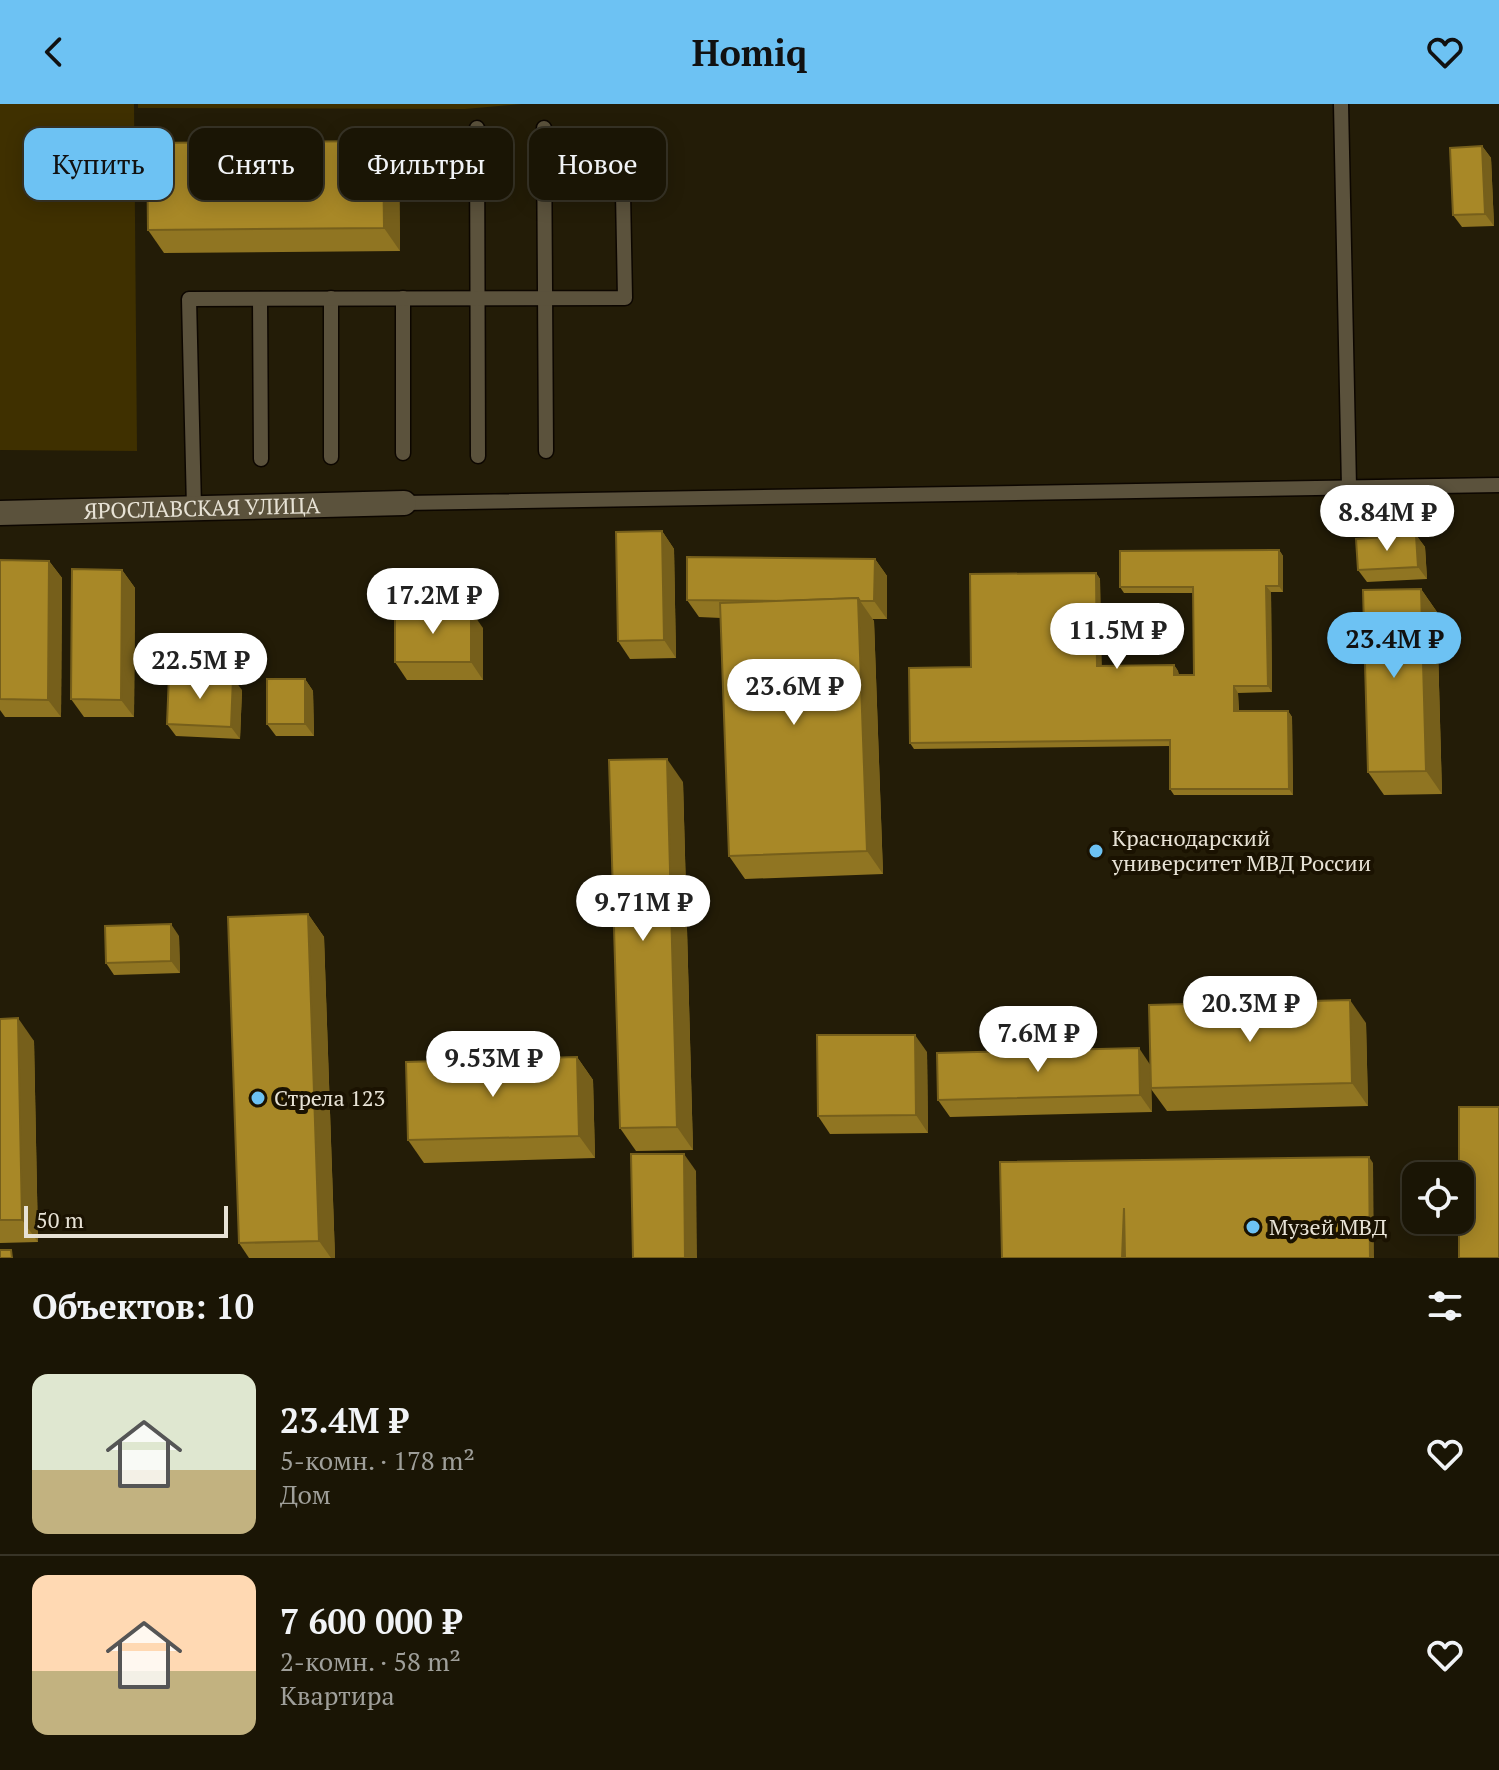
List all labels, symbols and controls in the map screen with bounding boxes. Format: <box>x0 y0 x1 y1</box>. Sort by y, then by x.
text: Homiq <box>692 29 807 76</box>
icon: back <box>32 30 76 74</box>
icon: heart <box>1423 30 1467 74</box>
chip: Купить <box>24 128 173 200</box>
chip: Снять <box>189 128 323 200</box>
chip: Фильтры <box>339 128 513 200</box>
chip: Новое <box>529 128 666 200</box>
pin: 8.84M ₽ <box>1313 485 1461 553</box>
street label: ЯРОСЛАВСКАЯ УЛИЦА <box>83 490 322 525</box>
text: 8.84M ₽ <box>1338 494 1436 528</box>
pin: 17.2M ₽ <box>359 568 507 636</box>
text: 17.2M ₽ <box>385 577 481 611</box>
pin: 11.5M ₽ <box>1043 603 1191 671</box>
text: 11.5M ₽ <box>1068 612 1166 646</box>
pin: 23.4M ₽ <box>1320 612 1468 680</box>
text: 23.4M ₽ <box>1345 621 1443 655</box>
pin: 22.5M ₽ <box>126 633 274 701</box>
text: 22.5M ₽ <box>151 642 249 676</box>
pin: 23.6M ₽ <box>720 659 868 727</box>
text: 23.6M ₽ <box>745 668 843 702</box>
place label: Краснодарский университет МВД России <box>1111 823 1371 877</box>
marker: Краснодарский университет МВД России <box>1087 842 1105 860</box>
pin: 9.71M ₽ <box>569 875 717 943</box>
text: 9.71M ₽ <box>594 884 692 918</box>
pin: 20.3M ₽ <box>1176 976 1324 1044</box>
text: 20.3M ₽ <box>1201 985 1299 1019</box>
pin: 7.6M ₽ <box>973 1006 1103 1074</box>
text: 7.6M ₽ <box>997 1015 1079 1049</box>
pin: 9.53M ₽ <box>419 1031 567 1099</box>
text: 9.53M ₽ <box>444 1040 542 1074</box>
place label: Стрела 123 <box>274 1083 385 1112</box>
marker: Стрела 123 <box>249 1089 267 1107</box>
map controls <box>1402 1162 1474 1234</box>
button: locate <box>1402 1162 1474 1234</box>
scale bar <box>24 1202 228 1238</box>
text: 50 m <box>36 1205 84 1234</box>
place label: Музей МВД <box>1269 1212 1387 1241</box>
marker: Музей МВД <box>1244 1218 1262 1236</box>
text: Объектов: 10 <box>32 1284 254 1329</box>
icon: filters <box>1423 1284 1467 1328</box>
text: 23.4M ₽ <box>280 1398 408 1443</box>
icon: home <box>96 1406 192 1502</box>
icon: heart <box>1423 1432 1467 1476</box>
text: 5-комн. · 178 m² <box>280 1443 475 1477</box>
text: Дом <box>280 1477 331 1511</box>
text: 7 600 000 ₽ <box>280 1599 461 1644</box>
icon: home <box>96 1607 192 1703</box>
icon: heart <box>1423 1633 1467 1677</box>
text: 2-комн. · 58 m² <box>280 1644 461 1678</box>
text: Квартира <box>280 1678 395 1712</box>

